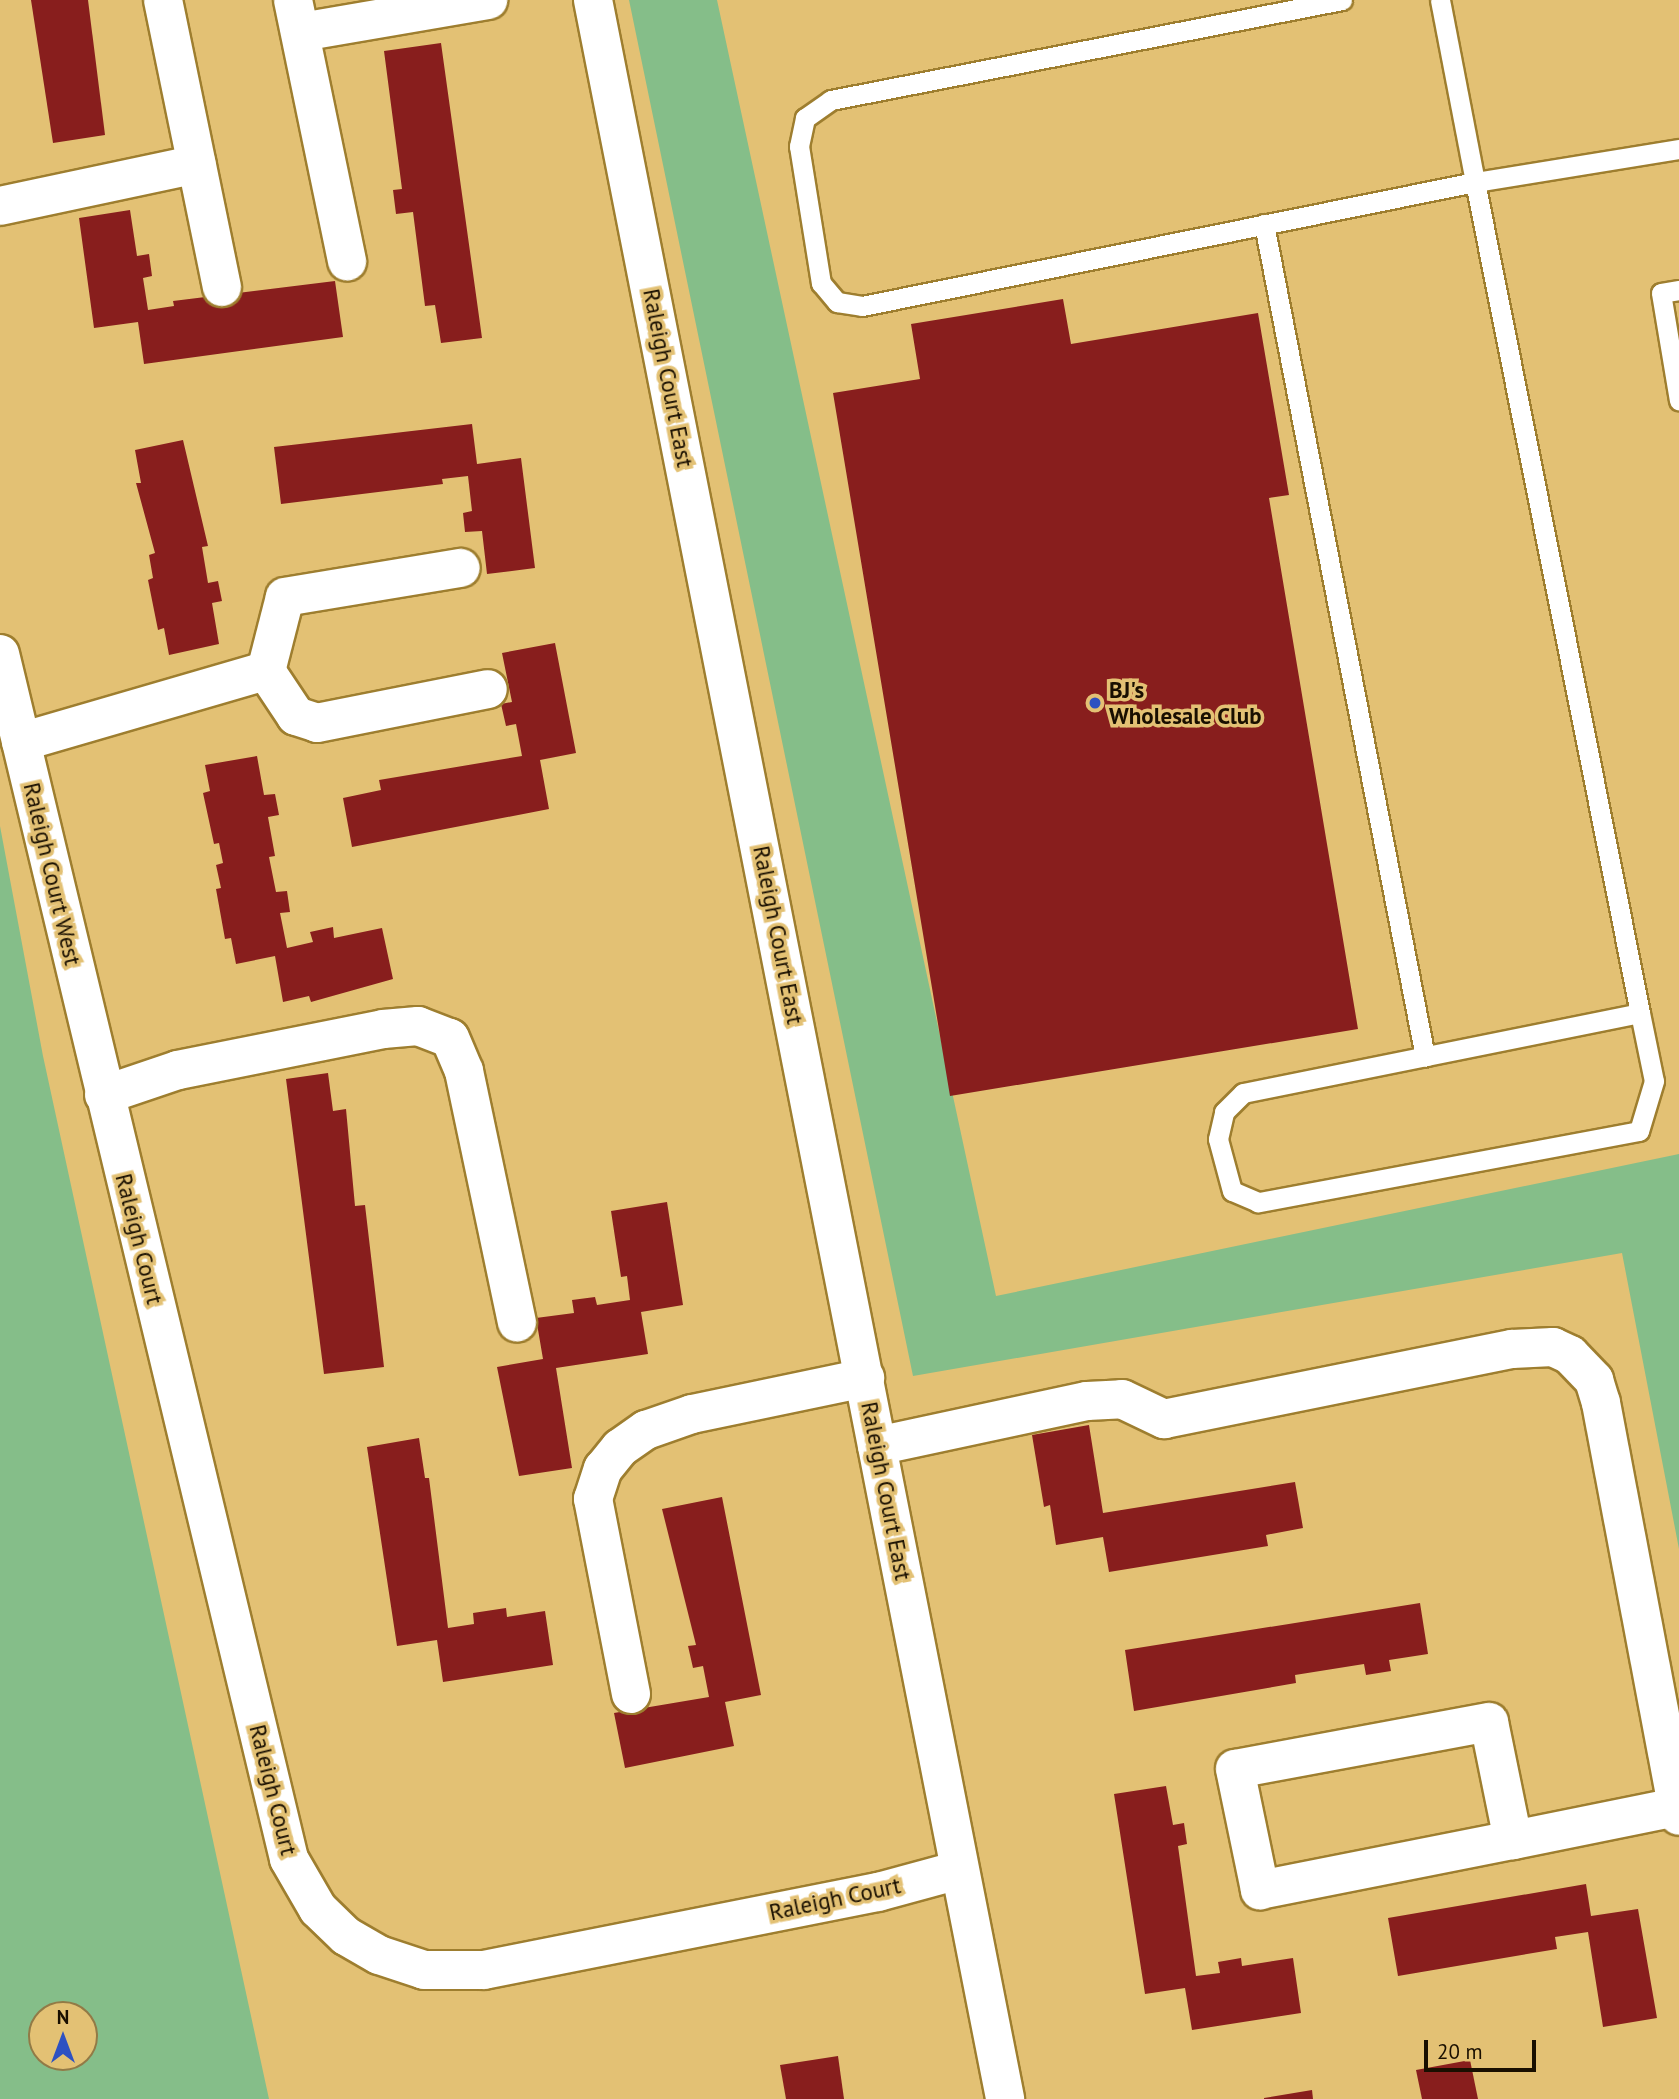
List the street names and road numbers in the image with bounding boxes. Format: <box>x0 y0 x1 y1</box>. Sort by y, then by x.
street label: Raleigh Court East <box>637 286 699 470</box>
street label: Raleigh Court West <box>17 780 87 968</box>
street label: Raleigh Court East <box>747 843 809 1027</box>
street label: Raleigh Court <box>109 1171 169 1307</box>
street label: Raleigh Court East <box>855 1399 917 1583</box>
street label: Raleigh Court <box>243 1722 303 1858</box>
street label: Raleigh Court <box>767 1872 903 1926</box>

